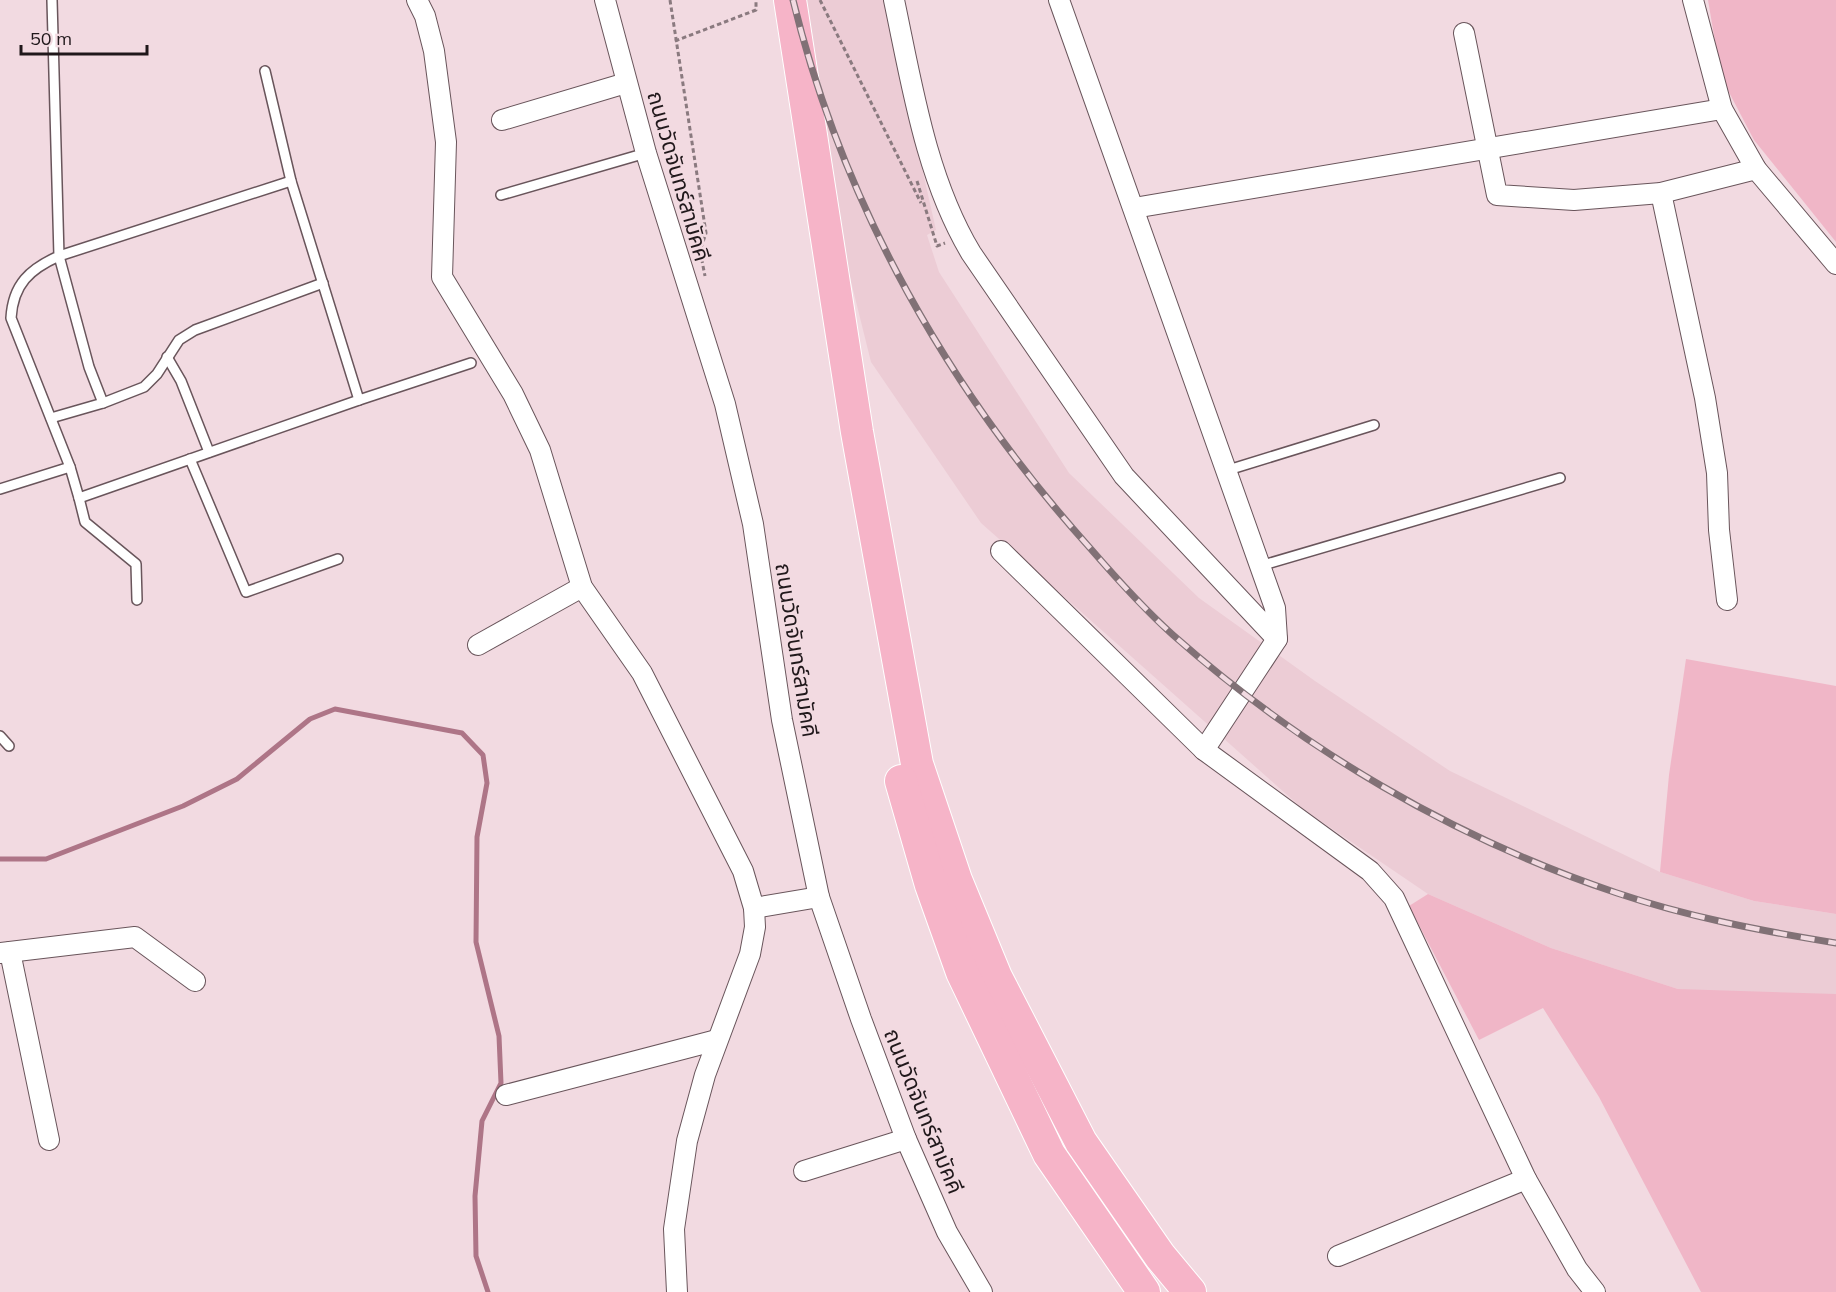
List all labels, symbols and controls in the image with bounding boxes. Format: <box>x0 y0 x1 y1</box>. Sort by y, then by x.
scale bar <box>21 18 147 56</box>
text: 50 m <box>30 27 72 50</box>
street label: ถนนวัดจันทร์สามัคคี <box>641 88 717 264</box>
street label: ถนนวัดจันทร์สามัคคี <box>769 561 825 739</box>
street label: ถนนวัดจันทร์สามัคคี <box>878 1024 970 1198</box>

